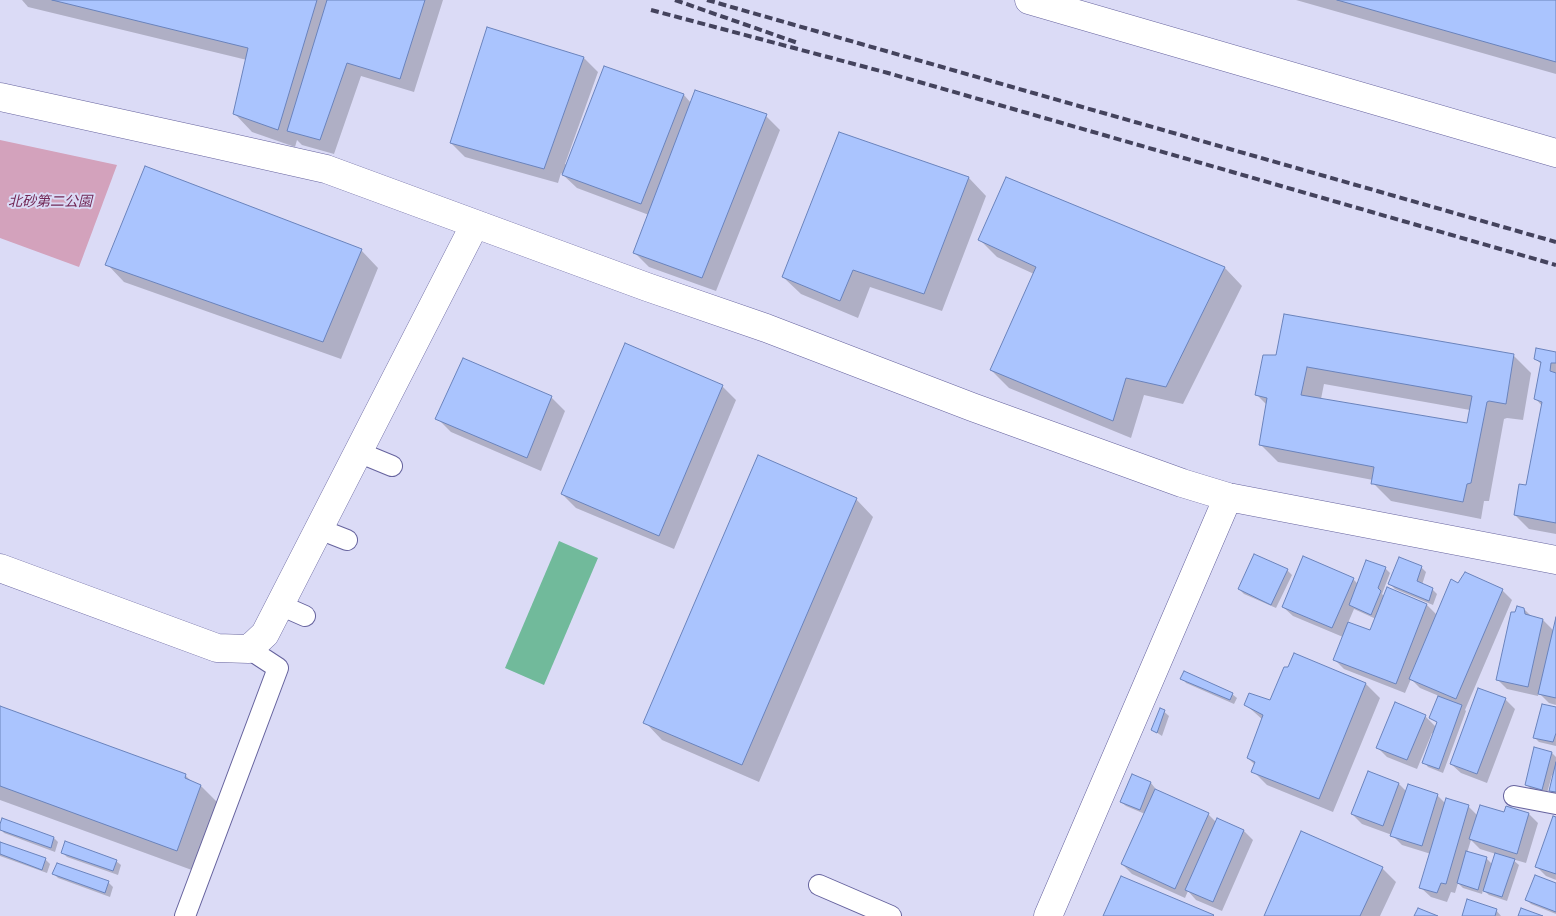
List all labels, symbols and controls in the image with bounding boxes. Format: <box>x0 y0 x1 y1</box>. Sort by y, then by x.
park label: 北砂第二公園 <box>8 194 92 210</box>

